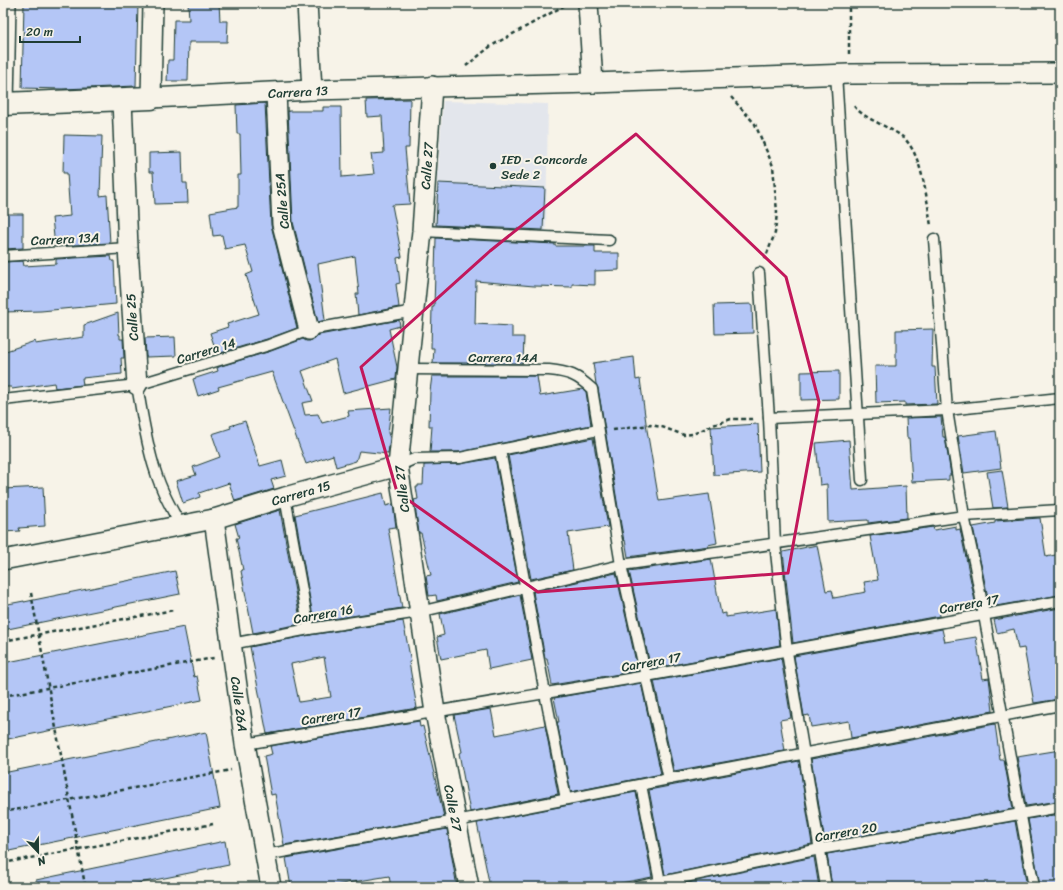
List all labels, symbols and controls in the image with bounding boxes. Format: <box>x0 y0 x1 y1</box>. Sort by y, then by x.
scale bar <box>20 18 80 44</box>
text: 20 m <box>26 21 53 43</box>
street label: Carrera 13 <box>267 79 329 105</box>
street label: Calle 27 <box>414 140 440 190</box>
place label: IED - Concorde Sede 2 <box>500 148 587 186</box>
marker: IED - Concorde Sede 2 <box>488 161 498 171</box>
street label: Calle 25A <box>268 172 296 230</box>
street label: Carrera 13A <box>30 226 100 252</box>
street label: Calle 25 <box>119 292 145 342</box>
street label: Carrera 14 <box>174 331 238 371</box>
street label: Carrera 14A <box>468 346 538 369</box>
street label: Calle 27 <box>388 463 416 514</box>
street label: Carrera 15 <box>269 474 333 512</box>
street label: Carrera 17 <box>937 587 1002 621</box>
street label: Carrera 16 <box>291 597 355 631</box>
street label: Carrera 17 <box>619 645 684 679</box>
street label: Calle 26A <box>224 675 254 733</box>
street label: Carrera 17 <box>299 700 364 732</box>
street label: Calle 27 <box>437 783 469 835</box>
street label: Carrera 20 <box>813 815 879 849</box>
north arrow <box>18 832 58 872</box>
text: N <box>34 850 50 871</box>

